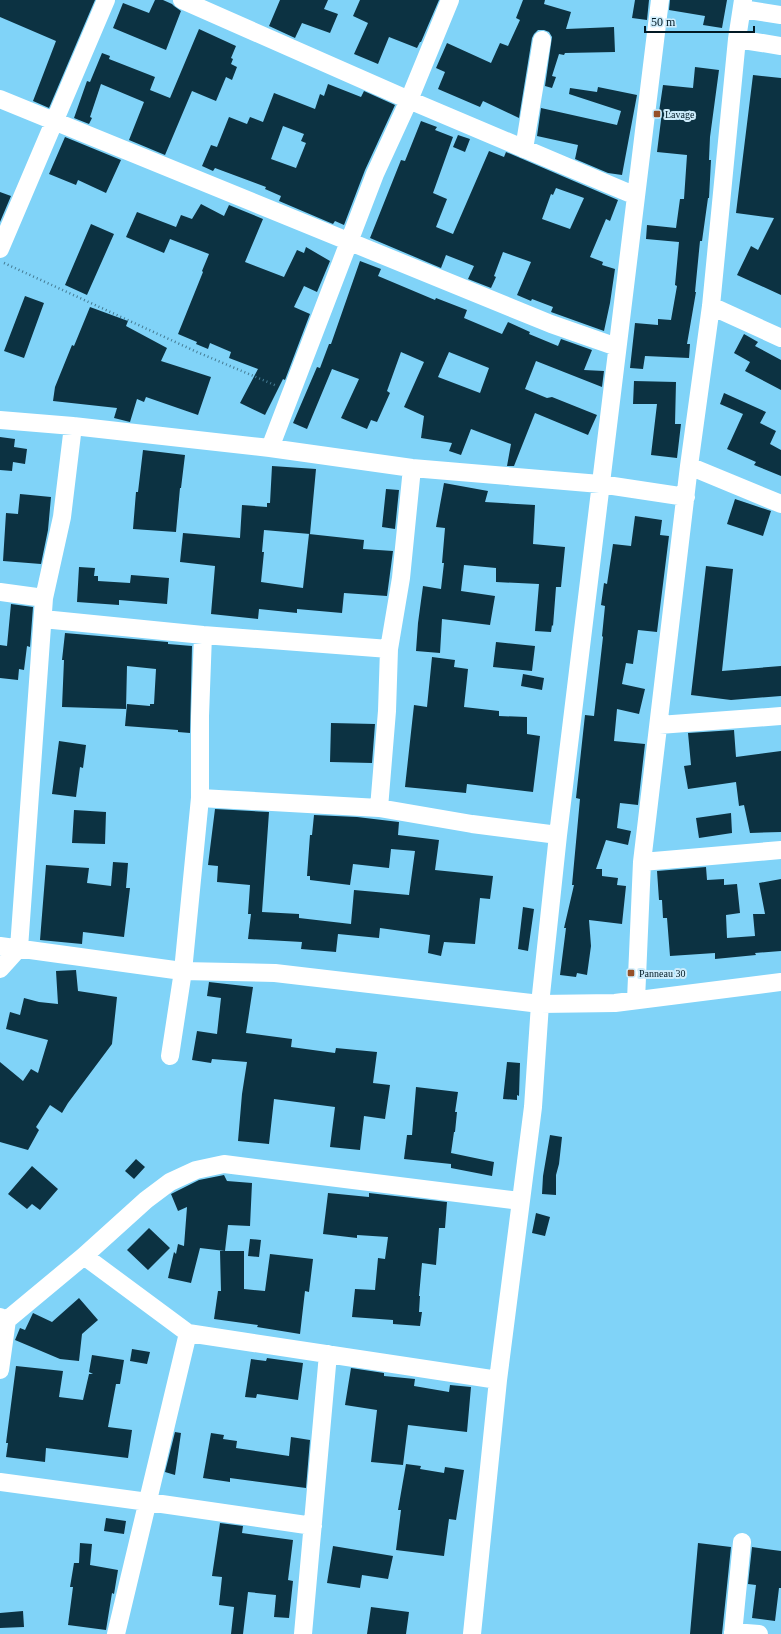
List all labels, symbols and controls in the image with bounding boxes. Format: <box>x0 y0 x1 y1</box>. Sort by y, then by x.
scale bar <box>645 8 754 34</box>
text: 50 m <box>651 15 676 29</box>
marker: Lavage <box>652 109 662 119</box>
place label: Lavage <box>665 109 695 120</box>
marker: Panneau 30 <box>626 968 636 978</box>
place label: Panneau 30 <box>639 968 685 979</box>

